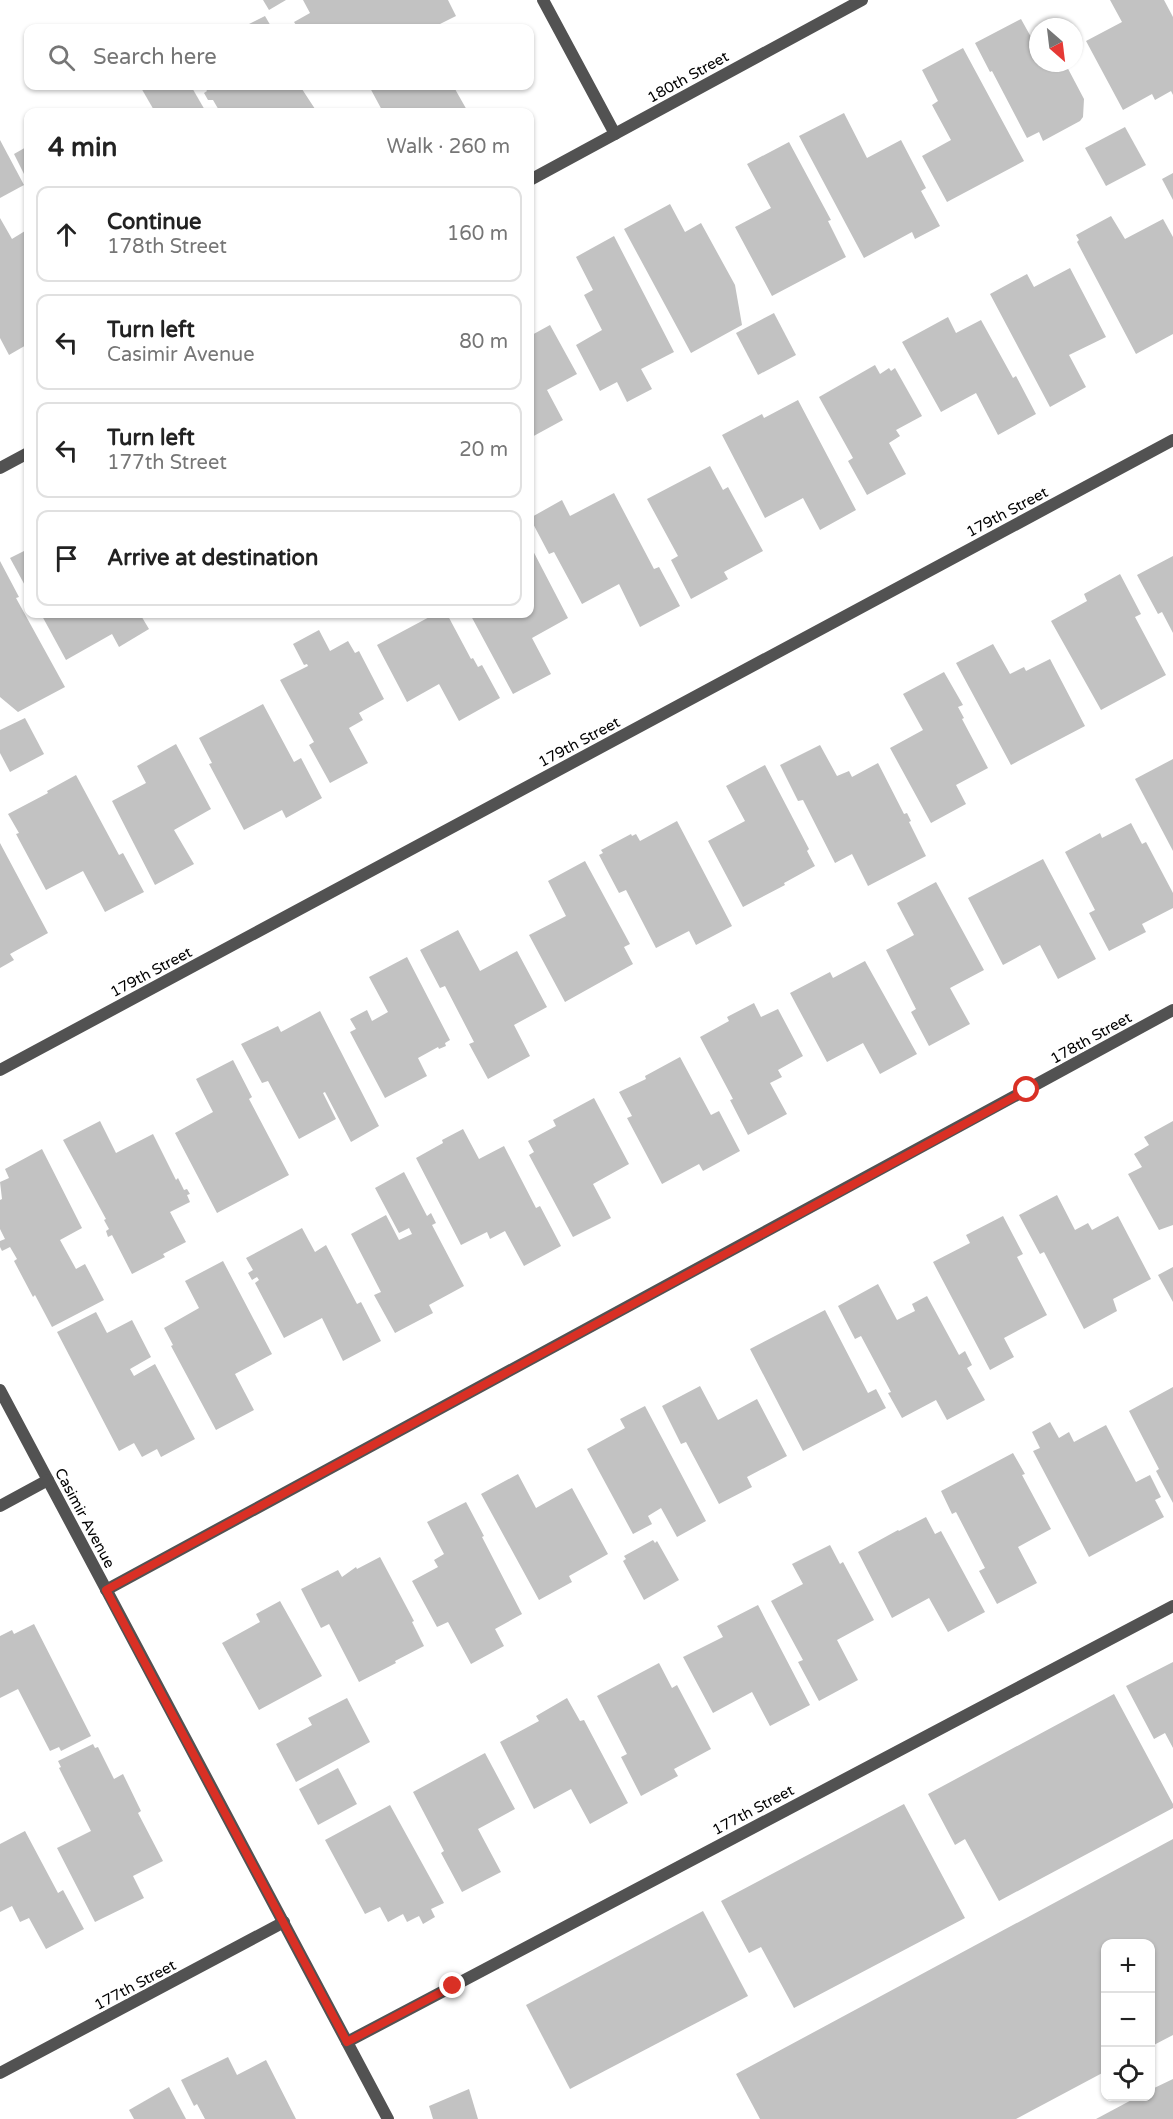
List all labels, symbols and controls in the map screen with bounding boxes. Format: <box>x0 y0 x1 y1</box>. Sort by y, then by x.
north arrow <box>1029 18 1083 72</box>
search box <box>24 24 534 90</box>
icon: search <box>45 41 78 74</box>
text: Search here <box>93 44 217 70</box>
street label: 180th Street <box>644 47 732 107</box>
text: 4 min <box>48 132 117 163</box>
text: Walk · 260 m <box>387 135 510 159</box>
text: Continue <box>107 209 202 235</box>
icon: ahead <box>50 218 83 251</box>
text: 160 m <box>447 222 508 246</box>
text: 178th Street <box>107 235 227 259</box>
text: Turn left <box>107 317 195 343</box>
icon: left <box>50 326 83 359</box>
text: 80 m <box>459 330 508 354</box>
text: Casimir Avenue <box>107 343 255 367</box>
text: Turn left <box>107 425 195 451</box>
icon: left <box>50 434 83 467</box>
text: 20 m <box>459 438 508 462</box>
text: 177th Street <box>107 451 227 475</box>
street label: 179th Street <box>963 483 1051 541</box>
icon: arrive <box>50 542 83 575</box>
text: Arrive at destination <box>107 545 318 571</box>
street label: 179th Street <box>535 713 623 771</box>
street label: 179th Street <box>107 943 195 1001</box>
street label: 178th Street <box>1047 1008 1135 1068</box>
route start <box>1013 1076 1039 1102</box>
street label: Casimir Avenue <box>51 1465 119 1571</box>
street label: 177th Street <box>709 1781 797 1839</box>
map controls <box>1101 1939 1155 2101</box>
button: + <box>1101 1939 1155 1993</box>
street label: 177th Street <box>91 1956 179 2014</box>
route end <box>439 1972 465 1998</box>
button: − <box>1101 1993 1155 2047</box>
button: locate <box>1101 2047 1155 2101</box>

